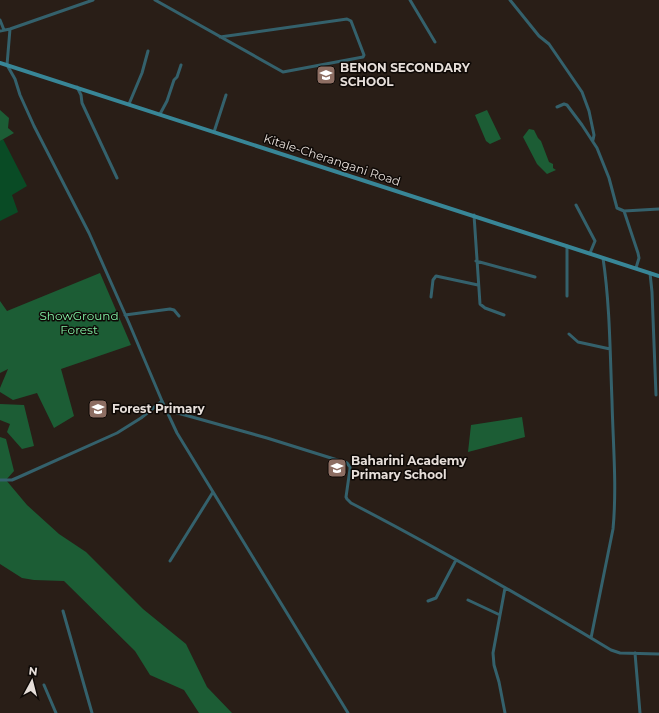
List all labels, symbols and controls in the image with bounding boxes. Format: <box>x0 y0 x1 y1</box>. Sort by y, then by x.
place label: BENON SECONDARY SCHOOL <box>340 60 471 89</box>
school or university icon: BENON SECONDARY SCHOOL <box>315 64 337 86</box>
street label: Kitale-Cherangani Road <box>262 130 403 189</box>
park label: ShowGround Forest <box>39 308 119 337</box>
school or university icon: Forest Primary <box>87 398 109 420</box>
place label: Forest Primary <box>112 401 206 416</box>
place label: Baharini Academy Primary School <box>351 453 467 482</box>
school or university icon: Baharini Academy Primary School <box>326 457 348 479</box>
north arrow <box>12 661 52 701</box>
text: N <box>28 664 38 679</box>

